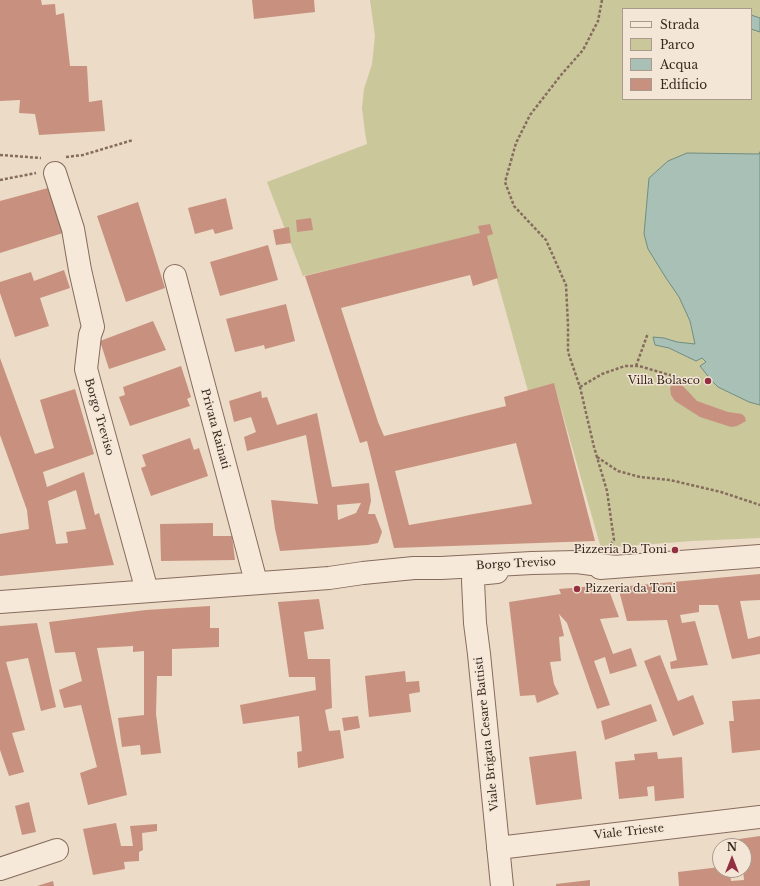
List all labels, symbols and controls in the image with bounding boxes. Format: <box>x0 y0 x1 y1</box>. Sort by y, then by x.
legend <box>622 8 752 100</box>
text: Strada <box>660 17 699 32</box>
text: Parco <box>660 37 695 52</box>
text: Acqua <box>660 57 698 72</box>
text: Edificio <box>660 77 707 92</box>
place label: Villa Bolasco <box>628 374 700 388</box>
marker: Villa Bolasco <box>703 376 713 386</box>
street label: Borgo Treviso <box>82 377 116 457</box>
street label: Privata Rainati <box>198 387 232 471</box>
place label: Pizzeria Da Toni <box>574 543 667 557</box>
marker: Pizzeria Da Toni <box>670 545 680 555</box>
street label: Borgo Treviso <box>476 555 556 573</box>
place label: Pizzeria da Toni <box>585 582 676 596</box>
marker: Pizzeria da Toni <box>572 584 582 594</box>
street label: Viale Brigata Cesare Battisti <box>472 656 502 812</box>
street label: Viale Trieste <box>593 822 665 842</box>
north arrow <box>712 838 752 878</box>
text: N <box>727 840 737 854</box>

